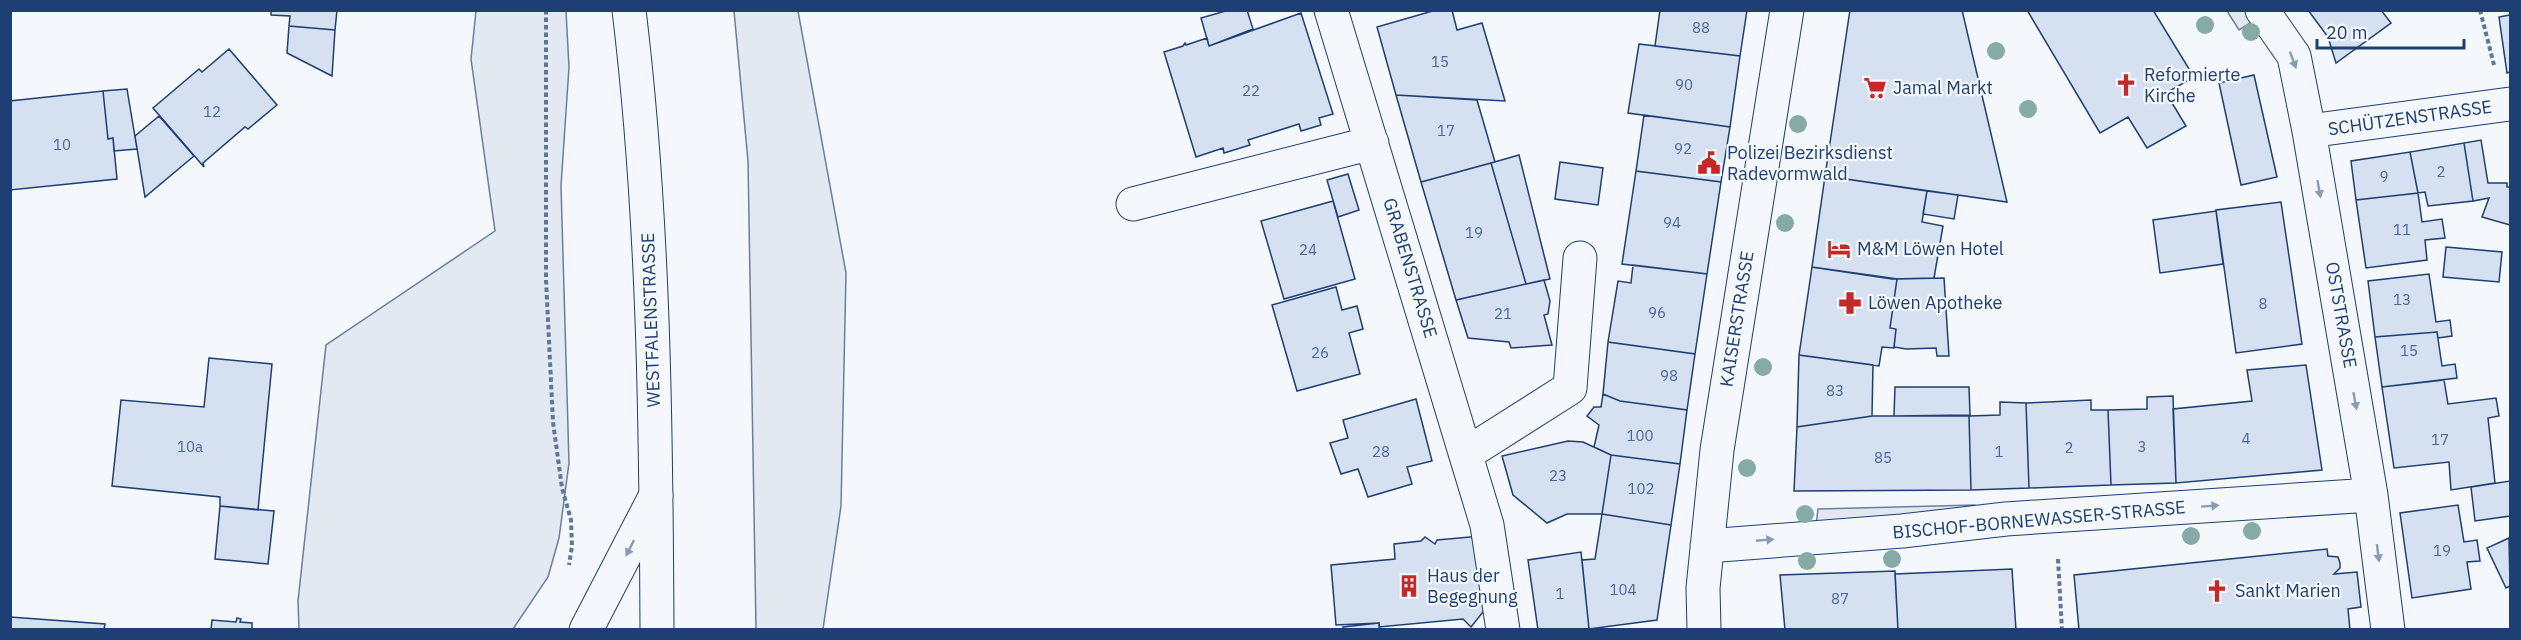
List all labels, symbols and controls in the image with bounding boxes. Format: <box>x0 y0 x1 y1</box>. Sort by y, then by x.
scale bar <box>2317 12 2464 50</box>
house number: 88 <box>1692 18 1710 37</box>
text: 20 m <box>2326 21 2368 44</box>
one-way arrow <box>2289 51 2299 69</box>
house number: 15 <box>1431 52 1449 71</box>
place label: Reformierte Kirche <box>2144 63 2241 107</box>
church icon: Reformierte Kirche <box>2113 72 2139 98</box>
house number: 90 <box>1675 75 1693 94</box>
supermarket icon: Jamal Markt <box>1862 75 1888 101</box>
place label: Jamal Markt <box>1893 76 1993 99</box>
house number: 22 <box>1242 81 1260 100</box>
street label: SCHÜTZENSTRASSE <box>2326 95 2493 140</box>
house number: 12 <box>203 102 221 121</box>
house number: 17 <box>1437 121 1455 140</box>
house number: 10 <box>53 135 71 154</box>
house number: 92 <box>1674 139 1692 158</box>
place label: Polizei Bezirksdienst Radevormwald <box>1727 141 1893 185</box>
public building icon: Polizei Bezirksdienst Radevormwald <box>1696 150 1722 176</box>
house number: 2 <box>2436 162 2446 181</box>
house number: 9 <box>2379 167 2389 186</box>
one-way arrow <box>2315 179 2324 198</box>
street label: GRABENSTRASSE <box>1378 195 1443 341</box>
house number: 94 <box>1663 213 1681 232</box>
house number: 11 <box>2393 220 2411 239</box>
house number: 19 <box>1465 223 1483 242</box>
street label: WESTFALENSTRASSE <box>636 232 665 408</box>
hotel icon: M&M Löwen Hotel <box>1826 236 1852 262</box>
place label: M&M Löwen Hotel <box>1857 237 2004 260</box>
house number: 24 <box>1299 240 1317 259</box>
street label: KAISERSTRASSE <box>1714 249 1759 389</box>
street label: OSTSTRASSE <box>2321 260 2362 370</box>
pharmacy icon: Löwen Apotheke <box>1837 290 1863 316</box>
house number: 13 <box>2393 290 2411 309</box>
place label: Löwen Apotheke <box>1868 291 2003 314</box>
house number: 8 <box>2258 294 2268 313</box>
house number: 96 <box>1648 303 1666 322</box>
house number: 21 <box>1494 304 1512 323</box>
house number: 15 <box>2400 341 2418 360</box>
house number: 26 <box>1311 343 1329 362</box>
house number: 98 <box>1660 366 1678 385</box>
house number: 83 <box>1826 381 1844 400</box>
one-way arrow <box>2351 392 2360 411</box>
house number: 100 <box>1626 426 1654 445</box>
house number: 4 <box>2241 429 2251 448</box>
house number: 17 <box>2431 430 2449 449</box>
house number: 10a <box>177 437 203 456</box>
house number: 3 <box>2137 437 2147 456</box>
house number: 2 <box>2064 438 2074 457</box>
house number: 28 <box>1372 442 1390 461</box>
house number: 1 <box>1994 442 2004 461</box>
house number: 85 <box>1874 448 1892 467</box>
house number: 23 <box>1549 466 1567 485</box>
house number: 102 <box>1627 479 1655 498</box>
street label: BISCHOF-BORNEWASSER-STRASSE <box>1891 495 2186 544</box>
one-way arrow <box>2201 501 2220 511</box>
one-way arrow <box>1755 535 1774 545</box>
one-way arrow <box>625 539 634 556</box>
house number: 19 <box>2433 541 2451 560</box>
one-way arrow <box>2374 544 2383 563</box>
place label: Haus der Begegnung <box>1427 564 1518 608</box>
building icon: Haus der Begegnung <box>1396 573 1422 599</box>
church icon: Sankt Marien <box>2204 578 2230 604</box>
place label: Sankt Marien <box>2235 579 2341 602</box>
house number: 104 <box>1609 580 1637 599</box>
house number: 1 <box>1555 584 1565 603</box>
house number: 87 <box>1831 589 1849 608</box>

